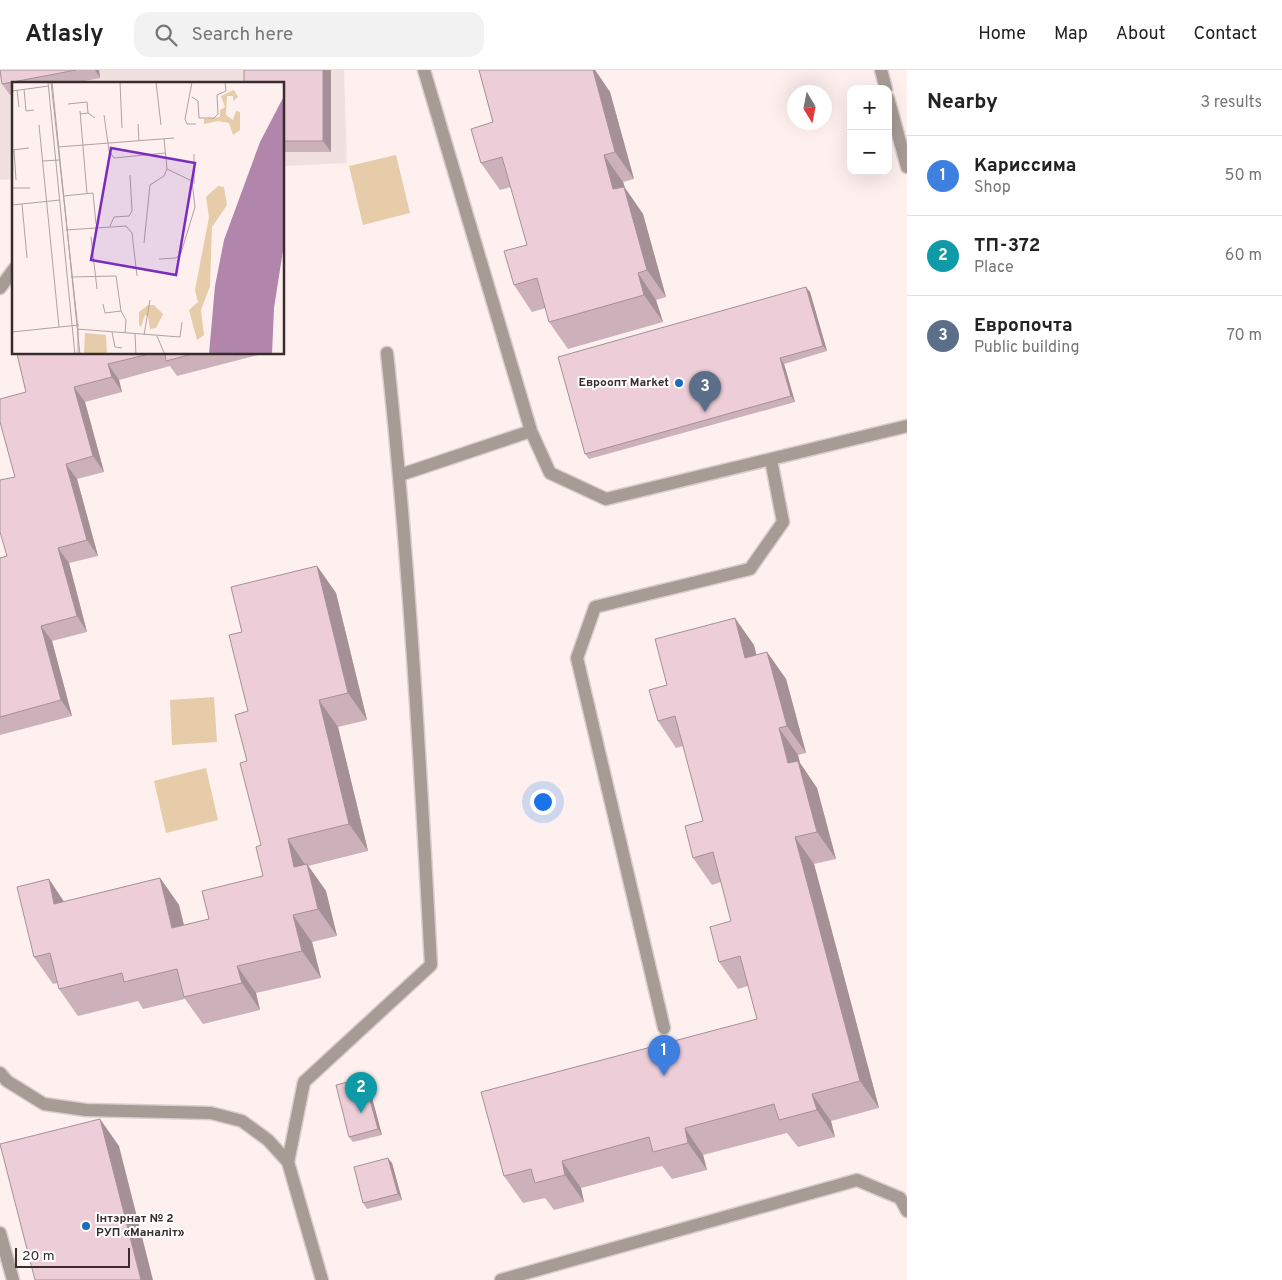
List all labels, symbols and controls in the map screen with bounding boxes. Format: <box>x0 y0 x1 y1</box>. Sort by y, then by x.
search box <box>134 12 484 57</box>
text: Atlasly <box>25 20 104 50</box>
icon: search <box>152 21 180 49</box>
text: Search here <box>192 23 293 47</box>
text: Home <box>978 23 1026 46</box>
text: Map <box>1054 23 1088 46</box>
text: About <box>1116 23 1165 46</box>
text: Contact <box>1193 23 1257 46</box>
inset map <box>12 82 285 355</box>
north arrow <box>787 85 832 130</box>
map controls <box>847 85 892 175</box>
button: + <box>847 85 892 130</box>
text: Nearby <box>927 89 998 116</box>
text: 3 results <box>1200 93 1262 113</box>
button: − <box>847 130 892 175</box>
text: Кариссима <box>974 154 1076 178</box>
text: 1 <box>940 166 946 186</box>
text: 50 m <box>1225 166 1262 186</box>
text: Shop <box>974 178 1011 198</box>
text: ТП-372 <box>974 234 1040 258</box>
text: 2 <box>938 246 948 266</box>
text: 60 m <box>1225 246 1262 266</box>
text: Place <box>974 258 1014 278</box>
text: Европочта <box>974 314 1073 338</box>
text: 3 <box>938 326 948 346</box>
text: 70 m <box>1227 326 1262 346</box>
text: Public building <box>974 338 1079 358</box>
pin: 3 <box>689 371 721 412</box>
place label: Евроопт Market <box>579 375 669 391</box>
marker: Евроопт Market <box>673 377 685 389</box>
your location <box>530 789 556 815</box>
pin: 1 <box>648 1035 680 1076</box>
pin: 2 <box>345 1072 377 1113</box>
place label: Інтэрнат № 2 РУП «Маналіт» <box>96 1211 185 1241</box>
marker: Інтэрнат № 2 РУП «Маналіт» <box>80 1220 92 1232</box>
scale bar <box>15 1245 130 1268</box>
text: 20 m <box>22 1248 55 1265</box>

